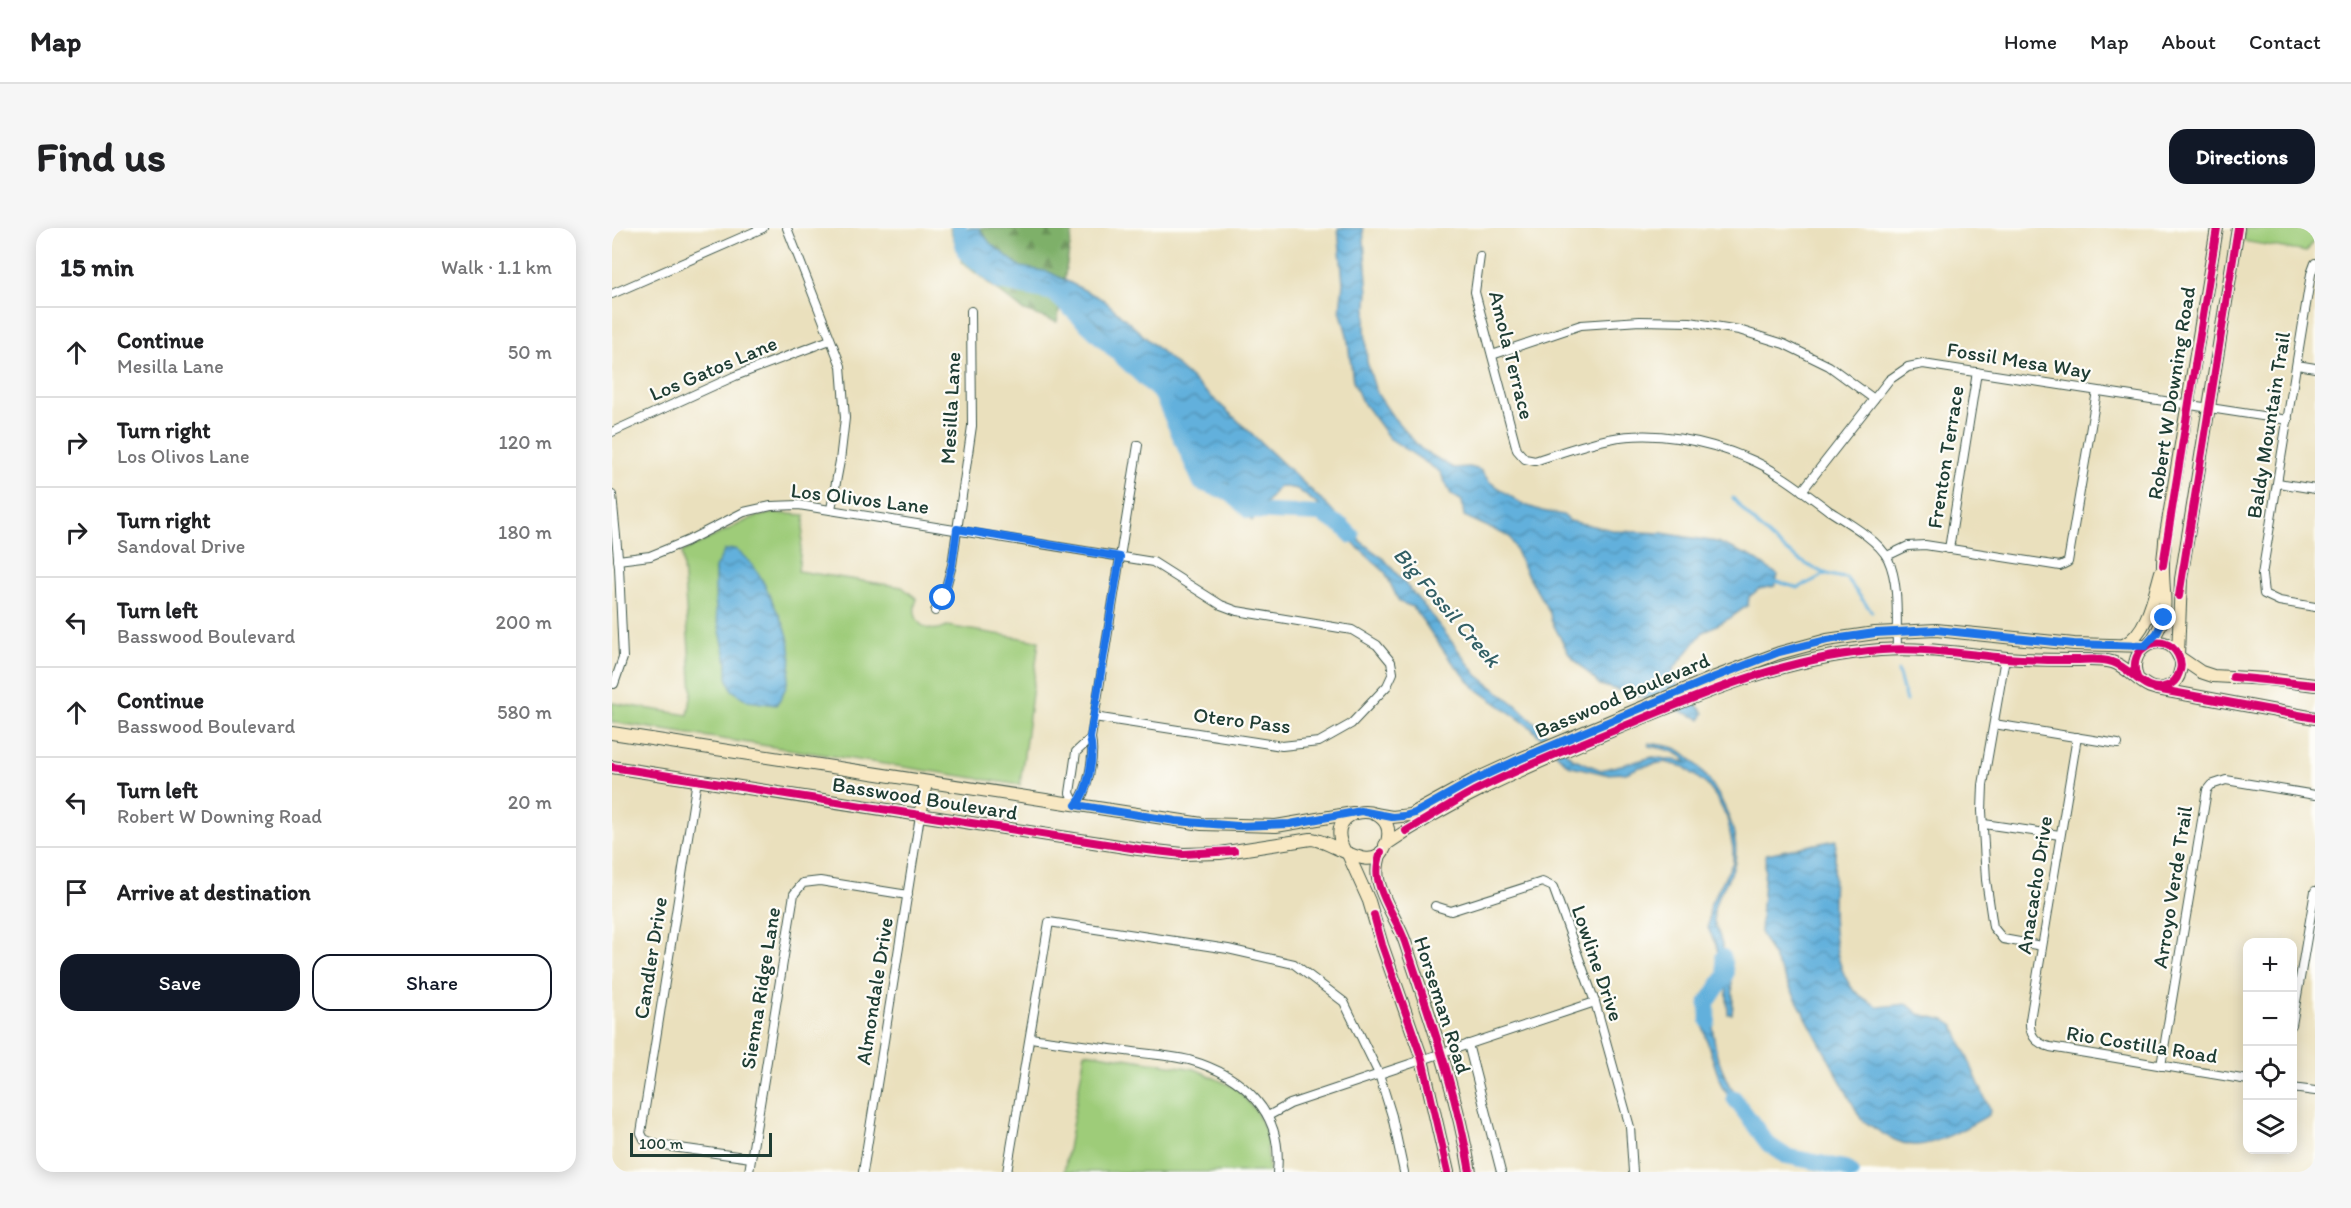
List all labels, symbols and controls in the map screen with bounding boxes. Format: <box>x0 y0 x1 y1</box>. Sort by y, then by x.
text: Map <box>30 24 81 58</box>
text: Home <box>2004 29 2057 54</box>
text: Map <box>2090 29 2129 54</box>
text: About <box>2162 29 2216 54</box>
text: Contact <box>2249 29 2321 54</box>
button: Directions <box>2169 129 2315 184</box>
text: Find us <box>36 131 166 182</box>
text: 15 min <box>60 251 134 283</box>
text: Walk · 1.1 km <box>441 255 552 279</box>
street label: Robert W Downing Road <box>2142 285 2200 501</box>
street label: Amola Terrace <box>1484 288 1540 422</box>
text: Continue <box>117 327 204 354</box>
street label: Los Gatos Lane <box>645 330 781 406</box>
street label: Baldy Mountain Trail <box>2241 330 2295 520</box>
icon: ahead <box>60 336 93 369</box>
street label: Fossil Mesa Way <box>1945 336 2093 384</box>
text: 50 m <box>508 340 552 364</box>
street label: Mesilla Lane <box>935 351 965 465</box>
text: Mesilla Lane <box>117 354 224 378</box>
street label: Frenton Terrace <box>1921 384 1969 530</box>
text: Turn right <box>117 417 211 444</box>
icon: right <box>60 426 93 459</box>
text: 120 m <box>499 430 552 454</box>
text: Los Olivos Lane <box>117 444 250 468</box>
street label: Los Olivos Lane <box>789 477 931 519</box>
text: Turn right <box>117 507 211 534</box>
icon: right <box>60 516 93 549</box>
text: 180 m <box>498 520 552 544</box>
text: Sandoval Drive <box>117 534 245 558</box>
water label: Big Fossil Creek <box>1388 542 1507 674</box>
route start <box>929 584 955 610</box>
text: Turn left <box>117 597 198 624</box>
route end <box>2150 604 2176 630</box>
icon: left <box>60 606 93 639</box>
text: 200 m <box>496 610 552 634</box>
text: Basswood Boulevard <box>117 624 295 648</box>
street label: Basswood Boulevard <box>1531 647 1713 743</box>
text: Continue <box>117 687 204 714</box>
icon: ahead <box>60 696 93 729</box>
text: 580 m <box>497 700 552 724</box>
street label: Otero Pass <box>1192 702 1292 738</box>
text: Basswood Boulevard <box>117 714 295 738</box>
street label: Basswood Boulevard <box>831 771 1019 825</box>
text: Turn left <box>117 777 198 804</box>
icon: left <box>60 786 93 819</box>
text: 20 m <box>508 790 552 814</box>
text: Robert W Downing Road <box>117 804 322 828</box>
street label: Arroyo Verde Trail <box>2147 804 2197 970</box>
street label: Anacacho Drive <box>2011 814 2057 956</box>
icon: arrive <box>60 876 93 909</box>
text: Arrive at destination <box>117 879 311 906</box>
street label: Candler Drive <box>628 895 672 1021</box>
street label: Lowline Drive <box>1566 902 1630 1024</box>
street label: Sienna Ridge Lane <box>735 905 785 1071</box>
street label: Almondale Drive <box>850 915 898 1067</box>
street label: Horseman Road <box>1409 933 1477 1077</box>
map controls <box>2243 938 2297 1154</box>
button: + <box>2243 938 2297 992</box>
button: Save <box>60 954 300 1011</box>
button: Share <box>312 954 552 1011</box>
button: − <box>2243 992 2297 1046</box>
street label: Rio Costilla Road <box>2065 1020 2219 1068</box>
button: locate <box>2243 1046 2297 1100</box>
button: layers <box>2243 1100 2297 1154</box>
scale bar <box>630 1130 772 1158</box>
text: 100 m <box>639 1134 683 1153</box>

